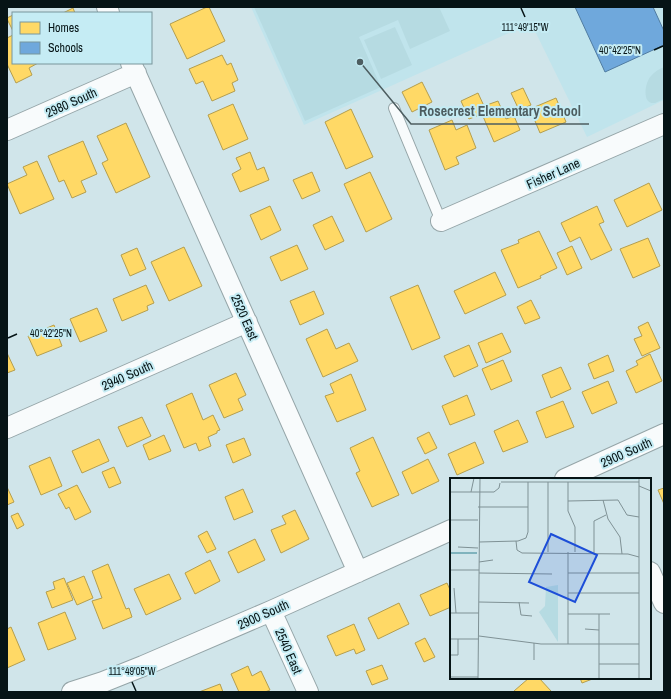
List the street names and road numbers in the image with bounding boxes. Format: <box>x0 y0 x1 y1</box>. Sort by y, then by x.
street label: 2980 South <box>43 84 100 121</box>
street label: Fisher Lane <box>524 154 583 193</box>
street label: 2520 East <box>227 292 262 343</box>
street label: 2940 South <box>99 357 156 394</box>
street label: 2900 South <box>598 434 655 471</box>
street label: 2900 South <box>235 596 292 633</box>
street label: 2540 East <box>271 626 306 677</box>

